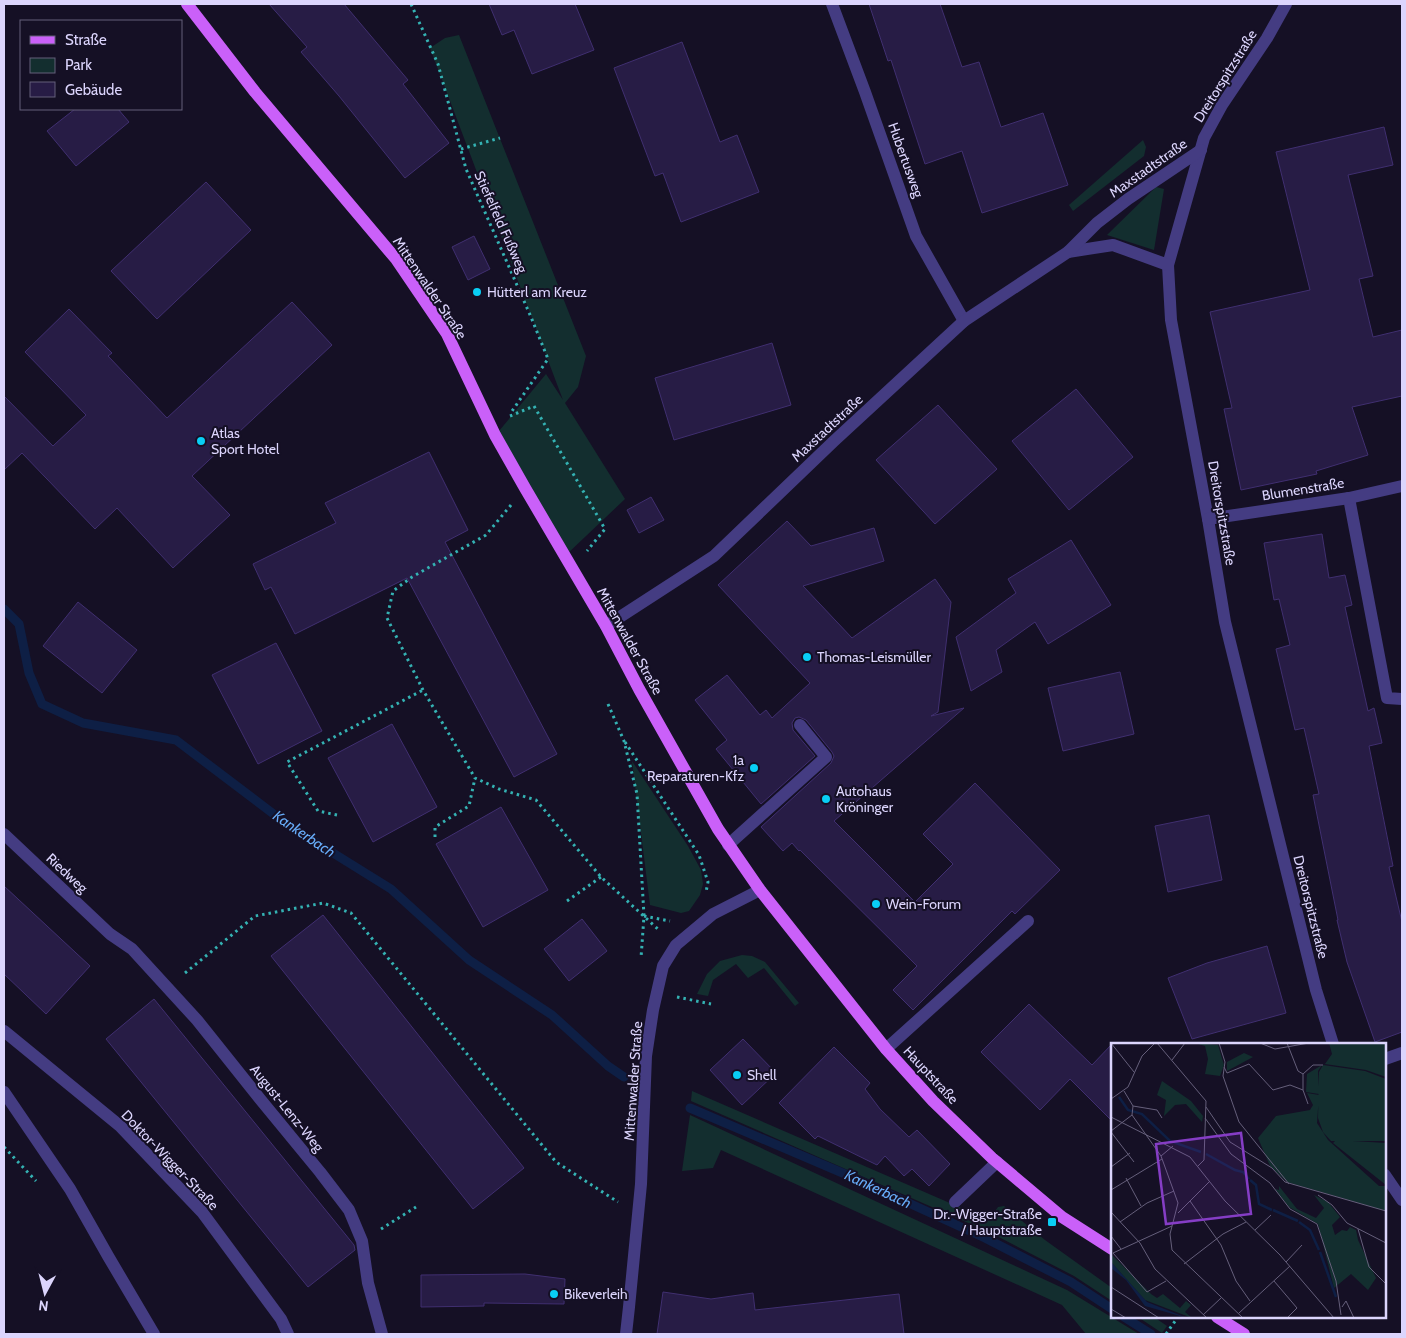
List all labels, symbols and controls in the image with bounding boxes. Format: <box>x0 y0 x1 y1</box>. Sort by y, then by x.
legend <box>20 20 182 110</box>
street label: Dreitorspitzstraße <box>1189 26 1261 126</box>
text: Straße <box>65 31 107 49</box>
text: Park <box>65 56 92 74</box>
text: Gebäude <box>65 81 122 99</box>
street label: Hubertusweg <box>884 120 928 201</box>
street label: Maxstadtstraße <box>1106 134 1190 202</box>
street label: Stiefelfeld Fußweg <box>470 168 532 277</box>
street label: Mittenwalder Straße <box>389 233 471 343</box>
place label: Hütterl am Kreuz <box>487 283 587 301</box>
marker: Hütterl am Kreuz <box>471 286 483 298</box>
street label: Maxstadtstraße <box>788 390 866 466</box>
place label: Atlas Sport Hotel <box>211 424 280 458</box>
marker: Atlas Sport Hotel <box>195 435 207 447</box>
street label: Dreitorspitzstraße <box>1204 459 1240 567</box>
street label: Blumenstraße <box>1261 474 1345 504</box>
street label: Mittenwalder Straße <box>593 584 667 698</box>
place label: Thomas-Leismüller <box>817 648 932 666</box>
marker: Thomas-Leismüller <box>801 651 813 663</box>
place label: 1a Reparaturen-Kfz <box>647 751 744 785</box>
marker: 1a Reparaturen-Kfz <box>748 762 760 774</box>
place label: Autohaus Kröninger <box>836 782 894 816</box>
marker: Autohaus Kröninger <box>820 793 832 805</box>
water label: Kankerbach <box>269 807 339 861</box>
street label: Riedweg <box>42 849 92 897</box>
street label: Dreitorspitzstraße <box>1289 853 1333 961</box>
place label: Wein-Forum <box>886 895 961 913</box>
marker: Wein-Forum <box>870 898 882 910</box>
street label: Mittenwalder Straße <box>620 1021 646 1141</box>
street label: Hauptstraße <box>900 1042 962 1108</box>
inset map <box>1111 1043 1386 1318</box>
street label: August-Lenz-Weg <box>246 1061 328 1156</box>
place label: Shell <box>747 1066 777 1084</box>
marker: Shell <box>731 1069 743 1081</box>
street label: Doktor-Wigger-Straße <box>118 1106 222 1214</box>
water label: Kankerbach <box>842 1166 914 1212</box>
place label: Dr.-Wigger-Straße / Hauptstraße <box>933 1205 1042 1239</box>
marker: Dr.-Wigger-Straße / Hauptstraße <box>1046 1216 1058 1228</box>
north arrow <box>20 1268 70 1318</box>
place label: Bikeverleih <box>564 1285 628 1303</box>
marker: Bikeverleih <box>548 1288 560 1300</box>
text: N <box>37 1296 49 1315</box>

